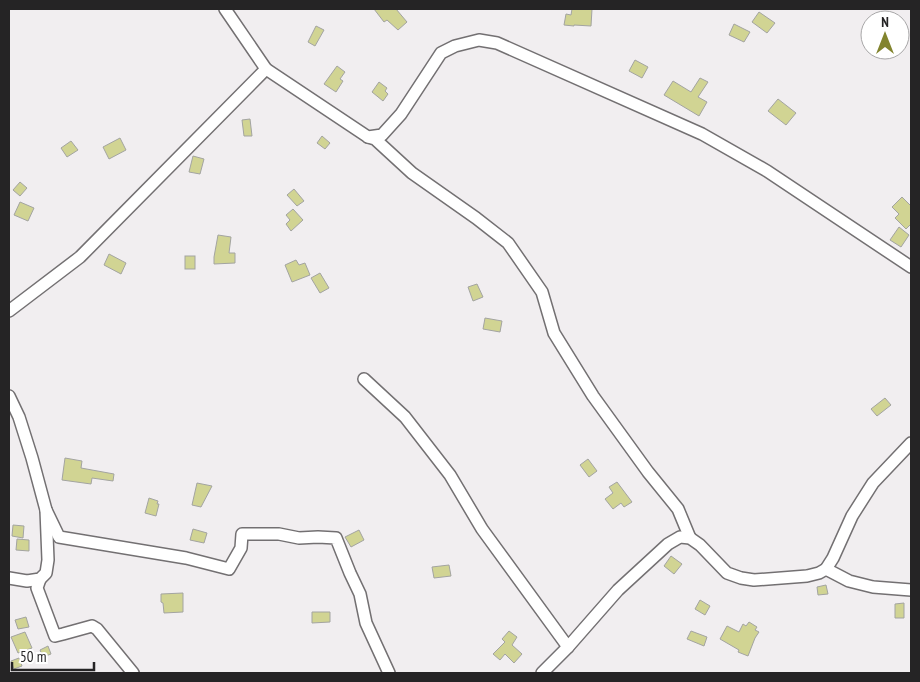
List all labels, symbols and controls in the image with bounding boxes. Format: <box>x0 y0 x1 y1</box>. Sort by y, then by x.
north arrow <box>860 10 910 60</box>
text: N <box>881 13 889 31</box>
scale bar <box>12 640 95 672</box>
text: 50 m <box>20 647 46 666</box>

